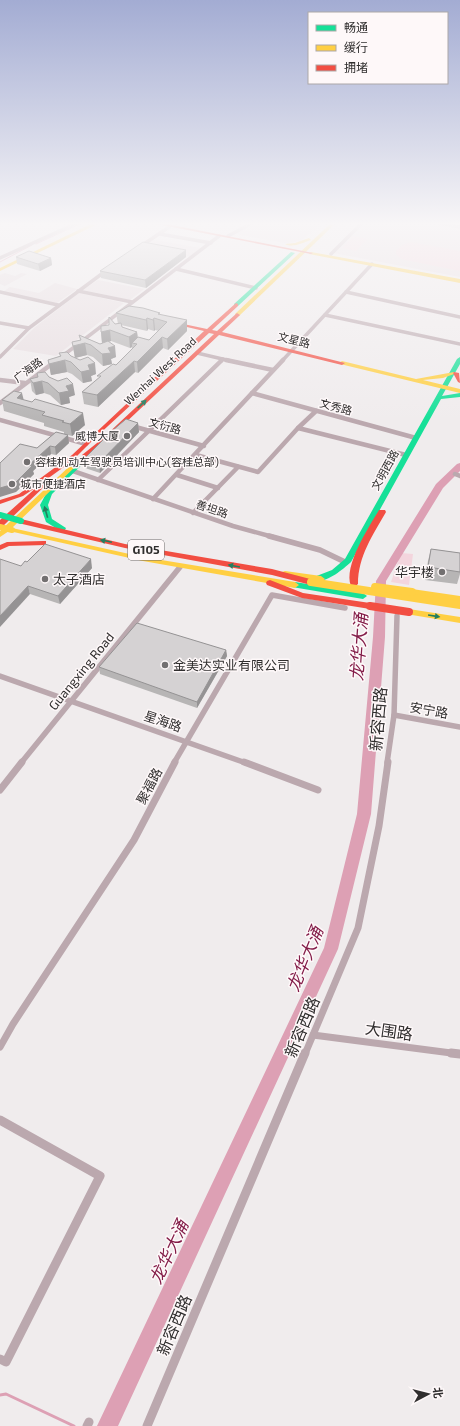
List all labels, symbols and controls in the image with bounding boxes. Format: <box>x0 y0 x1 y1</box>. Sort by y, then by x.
legend <box>308 12 448 84</box>
text: 畅通 <box>344 20 368 34</box>
text: 缓行 <box>344 40 368 54</box>
text: 拥堵 <box>344 60 368 74</box>
street label: 文星路 <box>277 329 312 350</box>
street label: Wenhai West Road <box>121 334 198 407</box>
street label: 广海路 <box>11 354 45 385</box>
street label: 文秀路 <box>319 396 354 417</box>
one-way arrow <box>137 399 147 409</box>
street label: 文衍路 <box>148 415 183 436</box>
place label: 威博大厦 <box>75 429 119 442</box>
marker: 威博大厦 <box>122 431 132 441</box>
street label: 文明西路 <box>368 447 401 492</box>
place label: 容桂机动车驾驶员培训中心(容桂总部) <box>35 455 219 468</box>
marker: 容桂机动车驾驶员培训中心(容桂总部) <box>22 457 32 467</box>
place label: 城市便捷酒店 <box>20 477 86 490</box>
marker: 城市便捷酒店 <box>7 479 17 489</box>
street label: 善坦路 <box>194 497 230 520</box>
one-way arrow <box>43 505 49 517</box>
one-way arrow <box>100 538 112 544</box>
road number: G105 <box>128 540 164 560</box>
one-way arrow <box>227 563 240 569</box>
place label: 华宇楼 <box>395 564 434 580</box>
marker: 华宇楼 <box>437 567 447 577</box>
place label: 太子酒店 <box>53 571 105 587</box>
marker: 太子酒店 <box>40 574 50 584</box>
water label: 龙华大涌 <box>346 610 370 682</box>
one-way arrow <box>428 613 441 619</box>
street label: Guangxing Road <box>45 629 117 713</box>
place label: 金美达实业有限公司 <box>173 657 290 673</box>
marker: 金美达实业有限公司 <box>160 660 170 670</box>
street label: 新容西路 <box>365 686 390 752</box>
street label: 安宁路 <box>408 699 450 721</box>
street label: 星海路 <box>142 707 184 735</box>
street label: 聚福路 <box>133 765 165 807</box>
water label: 龙华大涌 <box>282 922 327 994</box>
street label: 新容西路 <box>280 994 323 1060</box>
street label: 大围路 <box>364 1018 414 1043</box>
water label: 龙华大涌 <box>145 1215 192 1287</box>
street label: 新容西路 <box>152 1292 195 1358</box>
north arrow <box>408 1374 448 1414</box>
text: 北 <box>431 1386 446 1399</box>

